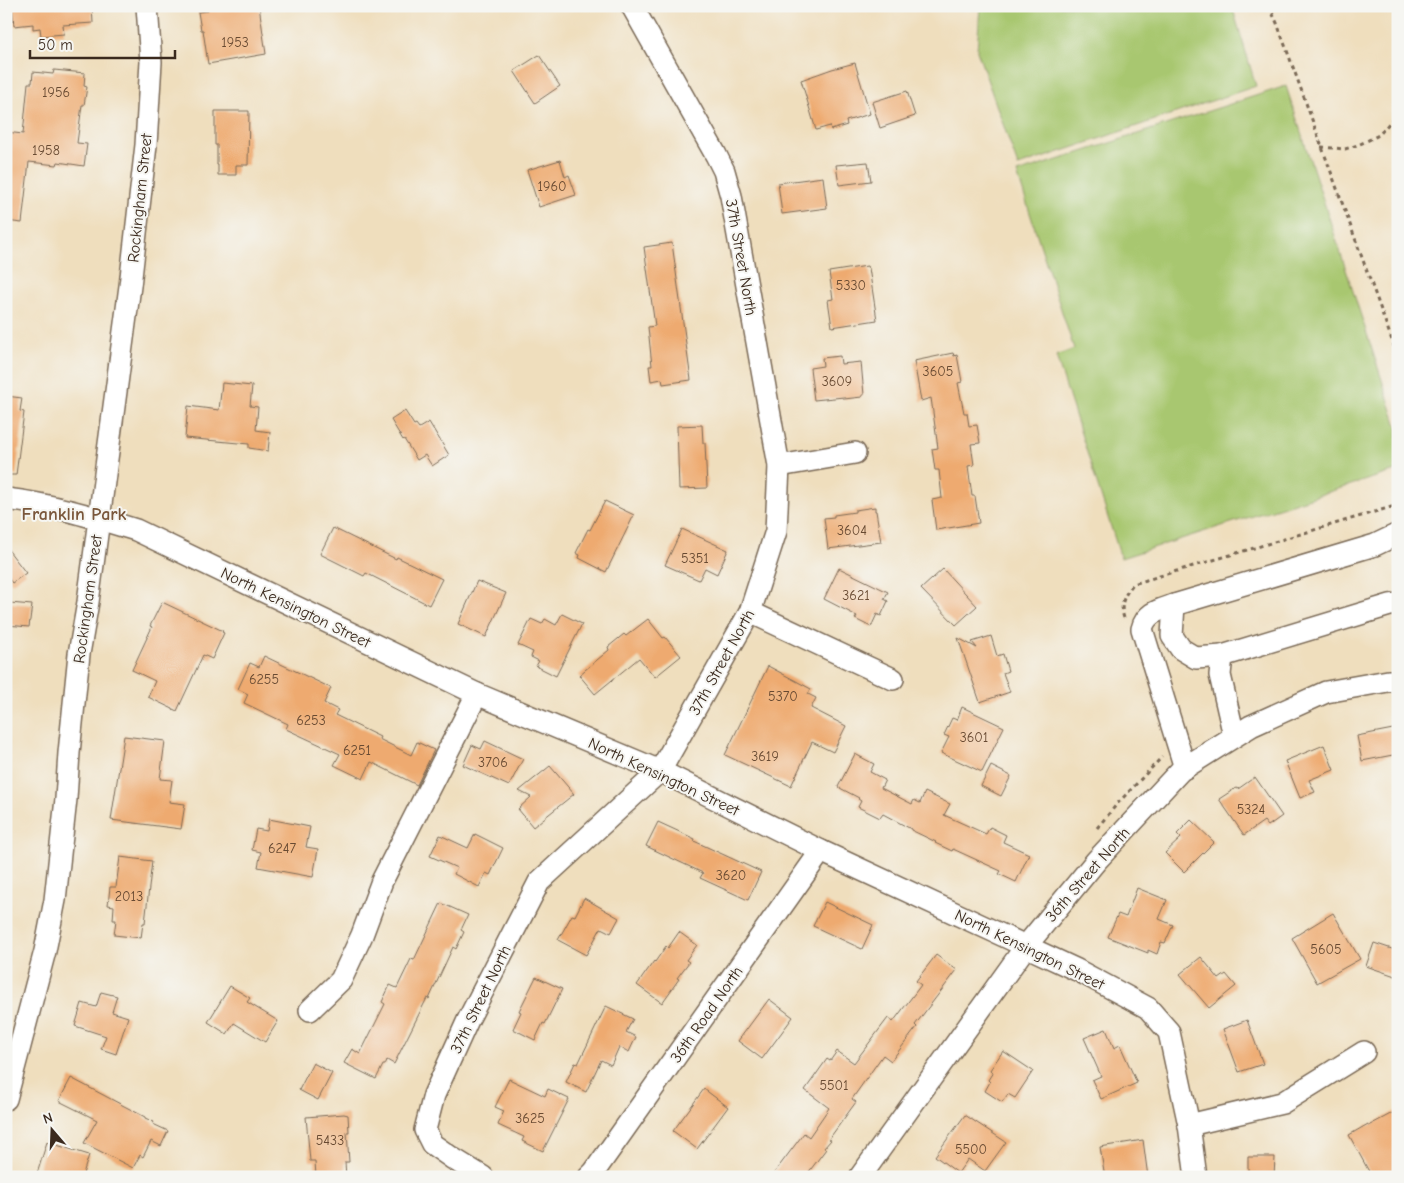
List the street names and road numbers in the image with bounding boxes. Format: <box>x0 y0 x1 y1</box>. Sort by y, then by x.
street label: Rockingham Street <box>124 132 156 264</box>
street label: 37th Street North <box>722 197 760 317</box>
street label: Rockingham Street <box>70 533 106 665</box>
street label: North Kensington Street <box>218 564 374 652</box>
street label: 37th Street North <box>685 606 758 718</box>
street label: North Kensington Street <box>585 734 742 820</box>
street label: 36th Street North <box>1042 824 1134 926</box>
street label: North Kensington Street <box>952 906 1108 994</box>
street label: 37th Street North <box>447 942 515 1056</box>
street label: 36th Road North <box>667 963 747 1066</box>

